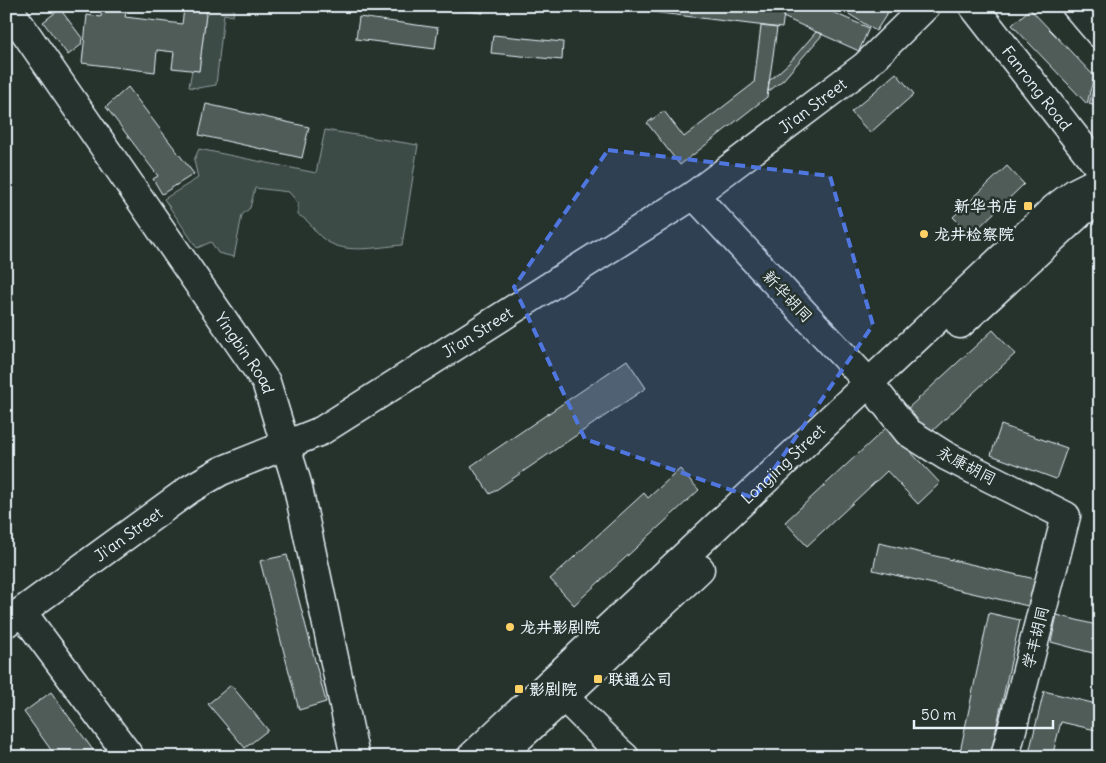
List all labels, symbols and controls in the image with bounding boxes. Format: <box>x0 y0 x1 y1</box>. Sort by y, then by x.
street label: Fanrong Road <box>998 42 1076 134</box>
street label: Ji'an Street <box>775 73 851 138</box>
place label: 新华书店 <box>954 196 1018 216</box>
marker: 新华书店 <box>1022 200 1034 212</box>
place label: 龙井检察院 <box>934 224 1014 244</box>
marker: 龙井检察院 <box>918 228 930 240</box>
street label: 新华胡同 <box>759 266 817 326</box>
street label: Ji'an Street <box>438 302 517 362</box>
street label: Yingbin Road <box>211 308 279 396</box>
street label: Longjing Street <box>737 419 829 508</box>
street label: 永康胡同 <box>934 441 1000 489</box>
street label: Ji'an Street <box>90 502 167 566</box>
street label: 学丰胡同 <box>1018 604 1052 670</box>
place label: 龙井影剧院 <box>520 617 600 637</box>
marker: 龙井影剧院 <box>504 621 516 633</box>
place label: 联通公司 <box>608 669 672 689</box>
marker: 联通公司 <box>592 673 604 685</box>
place label: 影剧院 <box>529 679 577 699</box>
marker: 影剧院 <box>513 683 525 695</box>
scale bar <box>914 698 1052 730</box>
text: 50 m <box>921 705 956 724</box>

